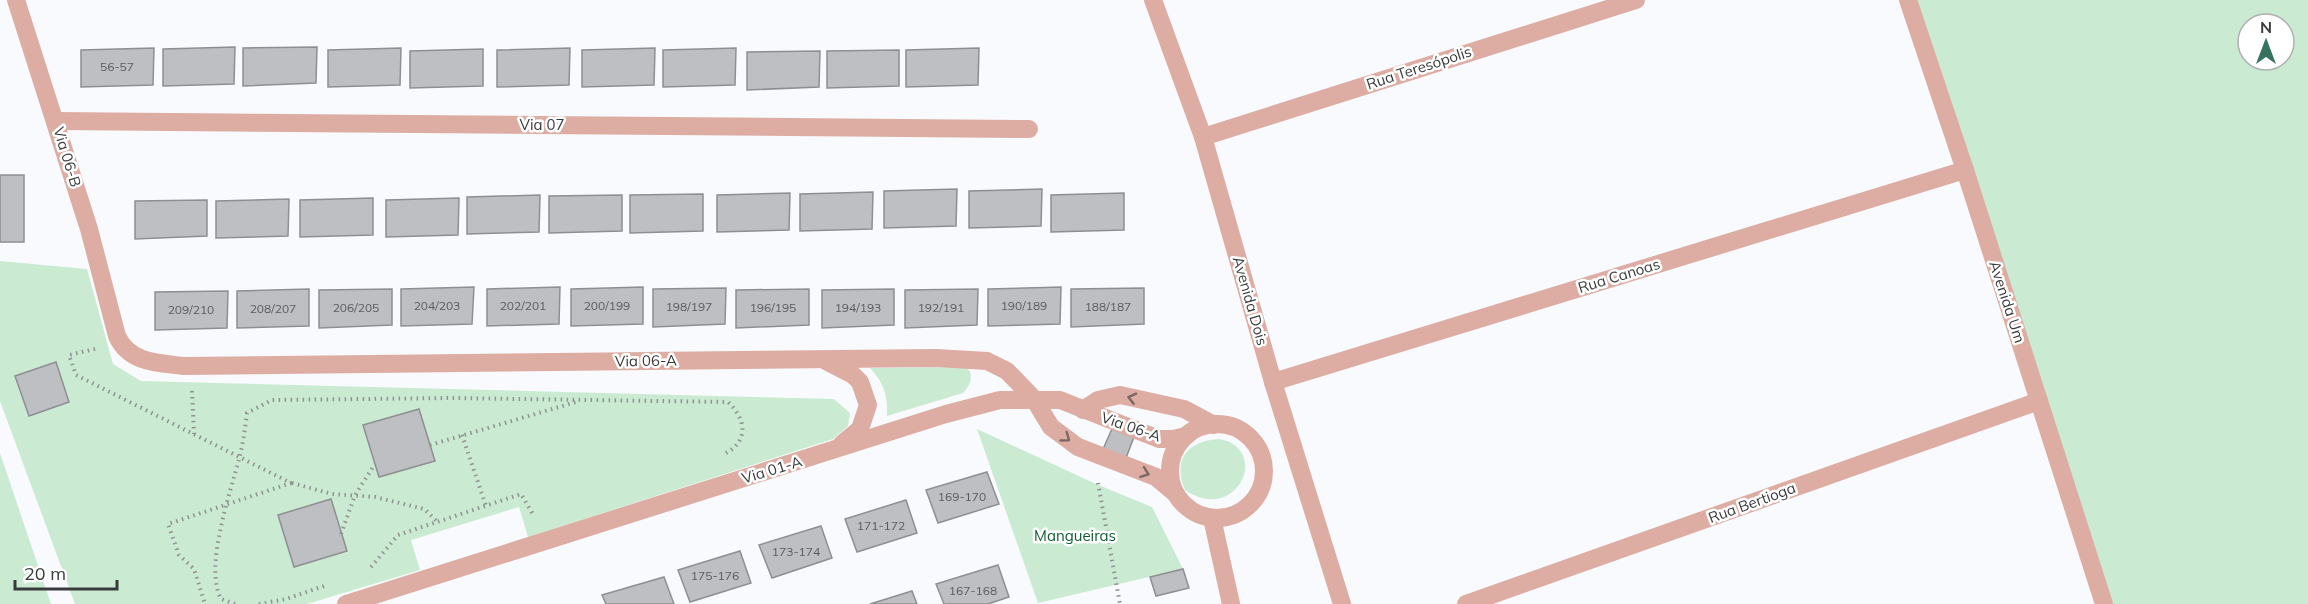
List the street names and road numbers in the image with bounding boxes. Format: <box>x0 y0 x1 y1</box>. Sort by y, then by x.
street label: Rua Teresópolis <box>1364 42 1474 94</box>
street label: Via 07 <box>520 115 564 134</box>
street label: Via 06-B <box>49 125 86 189</box>
street label: Avenida Dois <box>1229 254 1272 348</box>
street label: Rua Canoas <box>1576 254 1662 297</box>
street label: Avenida Um <box>1985 258 2030 345</box>
street label: Via 06-A <box>615 350 677 371</box>
street label: Via 06-A <box>1099 407 1164 446</box>
street label: Via 01-A <box>739 451 804 488</box>
street label: Rua Bertioga <box>1706 478 1798 527</box>

